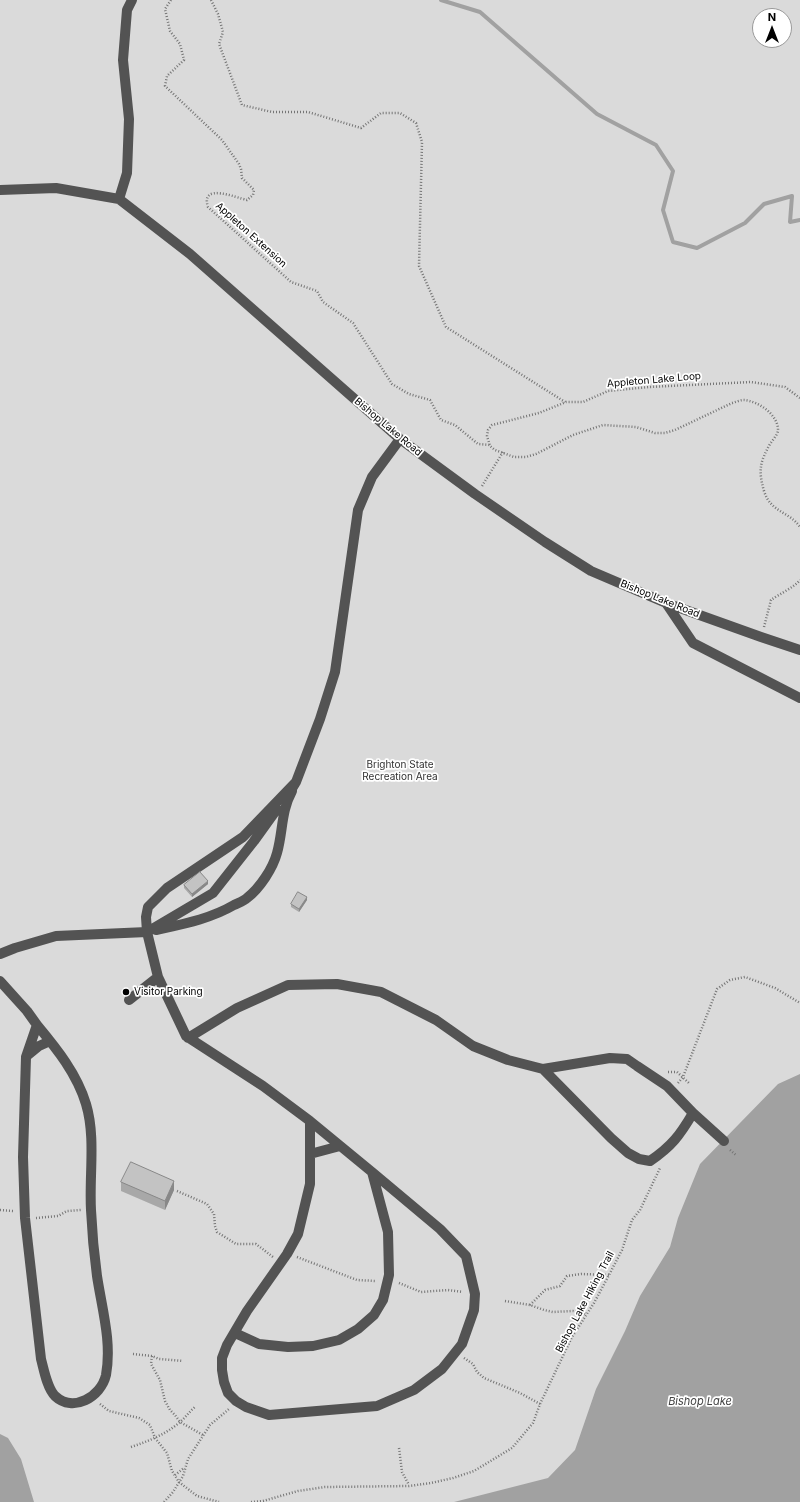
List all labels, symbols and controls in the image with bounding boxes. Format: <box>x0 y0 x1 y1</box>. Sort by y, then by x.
north arrow <box>752 8 792 48</box>
text: N <box>768 10 776 24</box>
street label: Appleton Extension <box>213 200 289 270</box>
street label: Appleton Lake Loop <box>607 370 701 390</box>
street label: Bishop Lake Road <box>352 395 424 459</box>
street label: Bishop Lake Road <box>619 578 701 620</box>
park label: Brighton State Recreation Area <box>362 759 438 782</box>
place label: Visitor Parking <box>134 986 203 998</box>
marker: Visitor Parking <box>121 987 131 997</box>
street label: Bishop Lake Hiking Trail <box>553 1249 617 1355</box>
water label: Bishop Lake <box>668 1395 732 1409</box>

